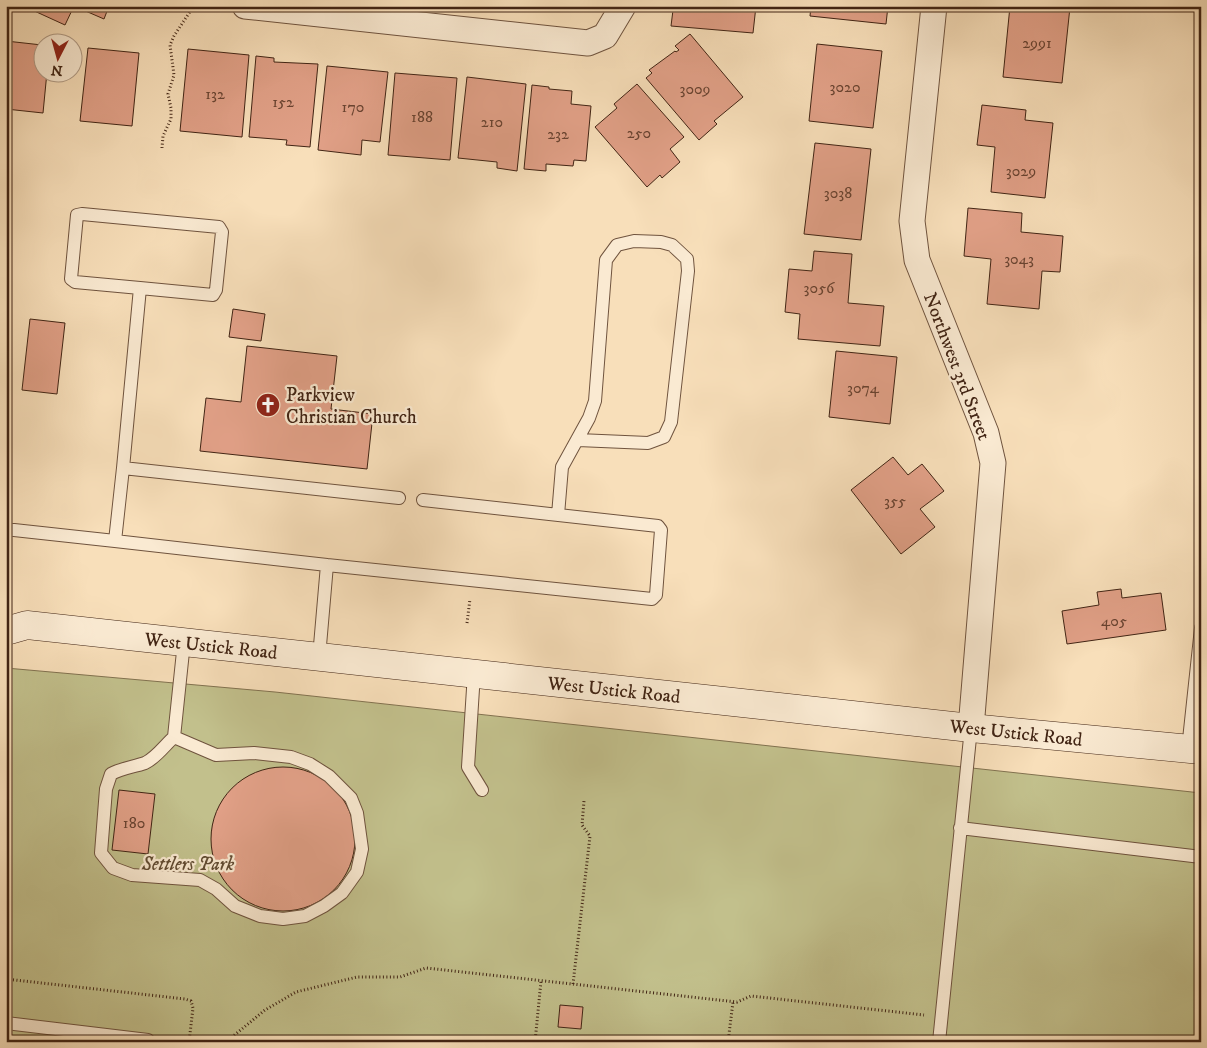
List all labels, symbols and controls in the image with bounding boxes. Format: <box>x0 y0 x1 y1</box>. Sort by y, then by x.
north arrow <box>32 32 82 82</box>
house number: 2991 <box>1022 33 1052 53</box>
text: N <box>50 60 63 79</box>
house number: 3020 <box>829 77 861 97</box>
house number: 3009 <box>679 79 711 99</box>
house number: 132 <box>205 84 225 104</box>
house number: 152 <box>272 92 294 112</box>
house number: 170 <box>342 97 364 117</box>
house number: 188 <box>411 107 433 127</box>
house number: 210 <box>481 112 503 132</box>
house number: 250 <box>627 123 651 143</box>
house number: 232 <box>547 124 569 144</box>
house number: 3029 <box>1006 161 1036 181</box>
house number: 3038 <box>824 183 852 203</box>
house number: 3043 <box>1004 249 1034 269</box>
house number: 3056 <box>804 278 835 298</box>
street label: Northwest 3rd Street <box>918 289 995 444</box>
house number: 3074 <box>847 378 880 398</box>
place label: Parkview Christian Church <box>286 384 417 429</box>
church icon: Parkview Christian Church <box>255 392 281 418</box>
house number: 355 <box>884 491 906 511</box>
house number: 405 <box>1101 611 1127 631</box>
street label: West Ustick Road <box>142 628 279 665</box>
street label: West Ustick Road <box>545 672 682 709</box>
street label: West Ustick Road <box>947 715 1084 752</box>
house number: 180 <box>123 813 145 833</box>
park label: Settlers Park <box>141 853 234 876</box>

